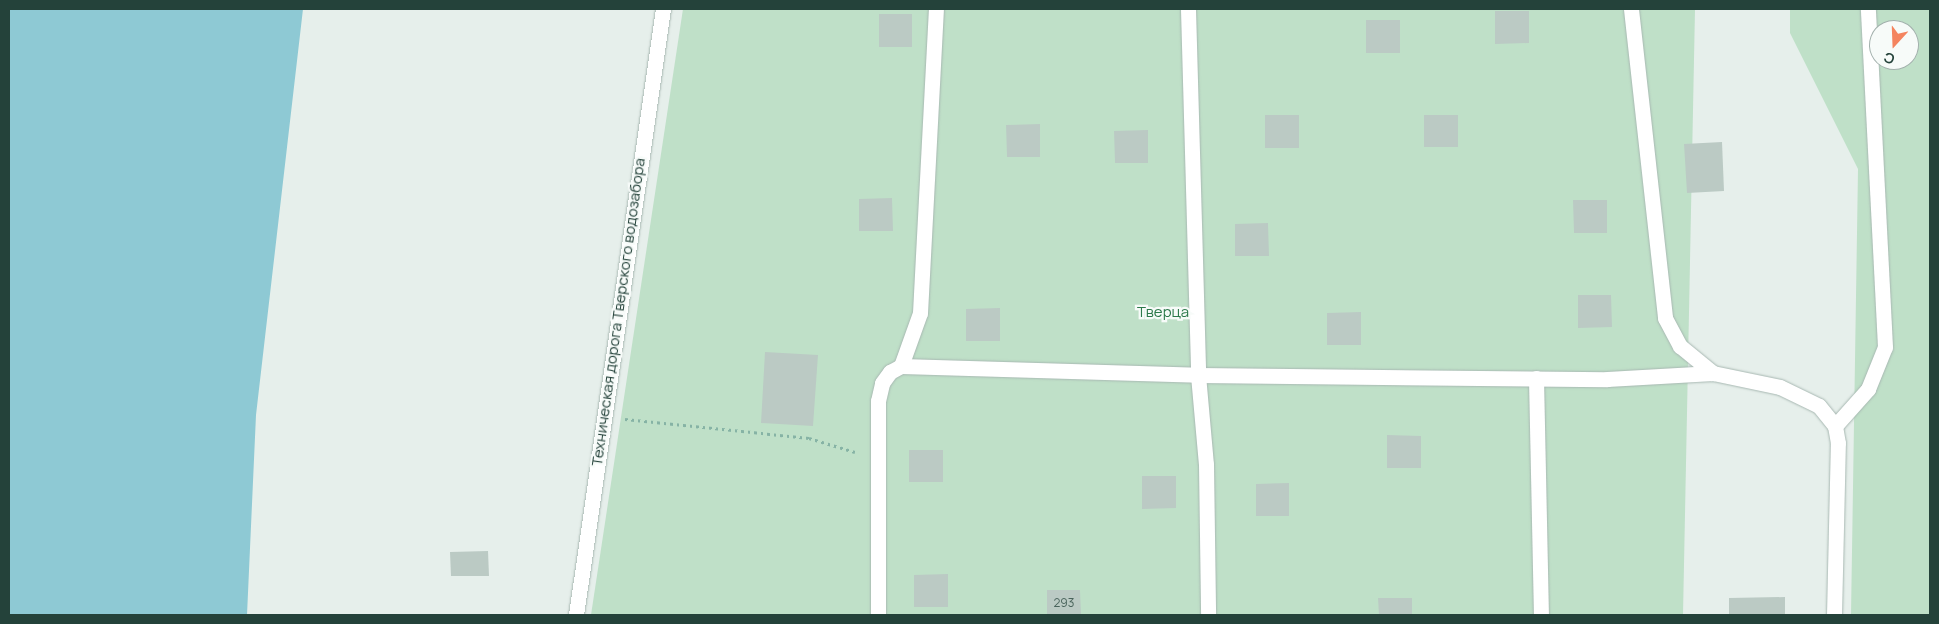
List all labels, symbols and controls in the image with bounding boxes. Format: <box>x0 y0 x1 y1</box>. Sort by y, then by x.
north arrow <box>1869 20 1919 70</box>
text: С <box>1881 48 1897 69</box>
street label: Техническая дорога Тверского водозабора <box>587 157 649 467</box>
park label: Тверца <box>1137 303 1189 321</box>
house number: 293 <box>1054 596 1074 610</box>

